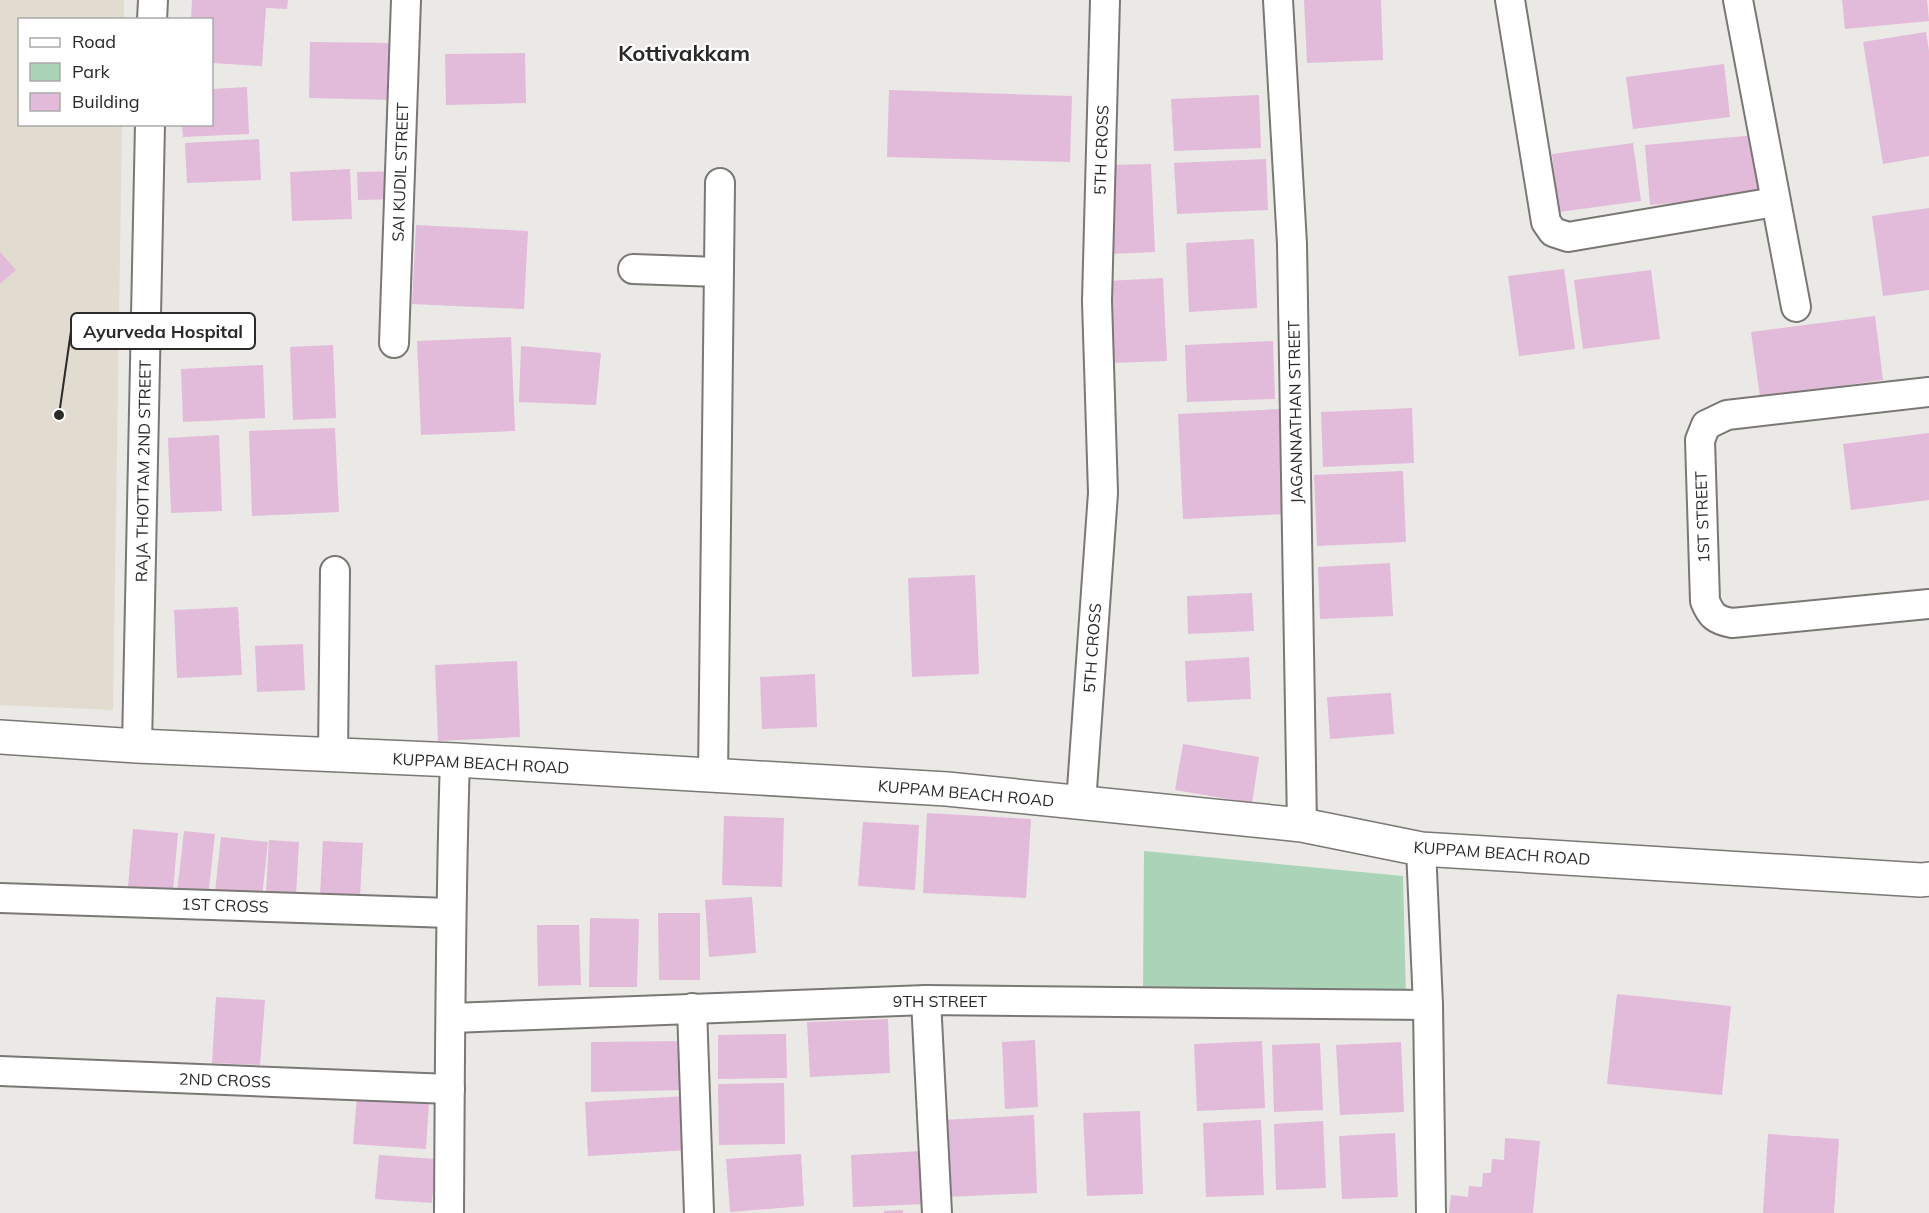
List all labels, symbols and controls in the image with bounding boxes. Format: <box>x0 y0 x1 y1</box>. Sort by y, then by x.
legend <box>18 18 213 126</box>
text: Road <box>72 30 116 53</box>
district label: Kottivakkam <box>618 39 750 67</box>
text: Park <box>72 60 111 83</box>
text: Building <box>72 90 140 113</box>
street label: SAI KUDIL STREET <box>388 102 412 242</box>
street label: 5TH CROSS <box>1089 105 1113 195</box>
callout: Ayurveda Hospital <box>71 313 255 349</box>
text: Ayurveda Hospital <box>83 320 243 343</box>
street label: JAGANNATHAN STREET <box>1283 320 1307 504</box>
street label: RAJA THOTTAM 2ND STREET <box>131 359 155 582</box>
street label: 1ST STREET <box>1690 470 1714 563</box>
street label: 5TH CROSS <box>1079 602 1105 694</box>
street label: KUPPAM BEACH ROAD <box>392 748 570 778</box>
street label: KUPPAM BEACH ROAD <box>877 775 1055 811</box>
street label: KUPPAM BEACH ROAD <box>1413 837 1591 869</box>
street label: 1ST CROSS <box>181 893 269 917</box>
street label: 9TH STREET <box>893 991 988 1011</box>
street label: 2ND CROSS <box>179 1068 271 1092</box>

